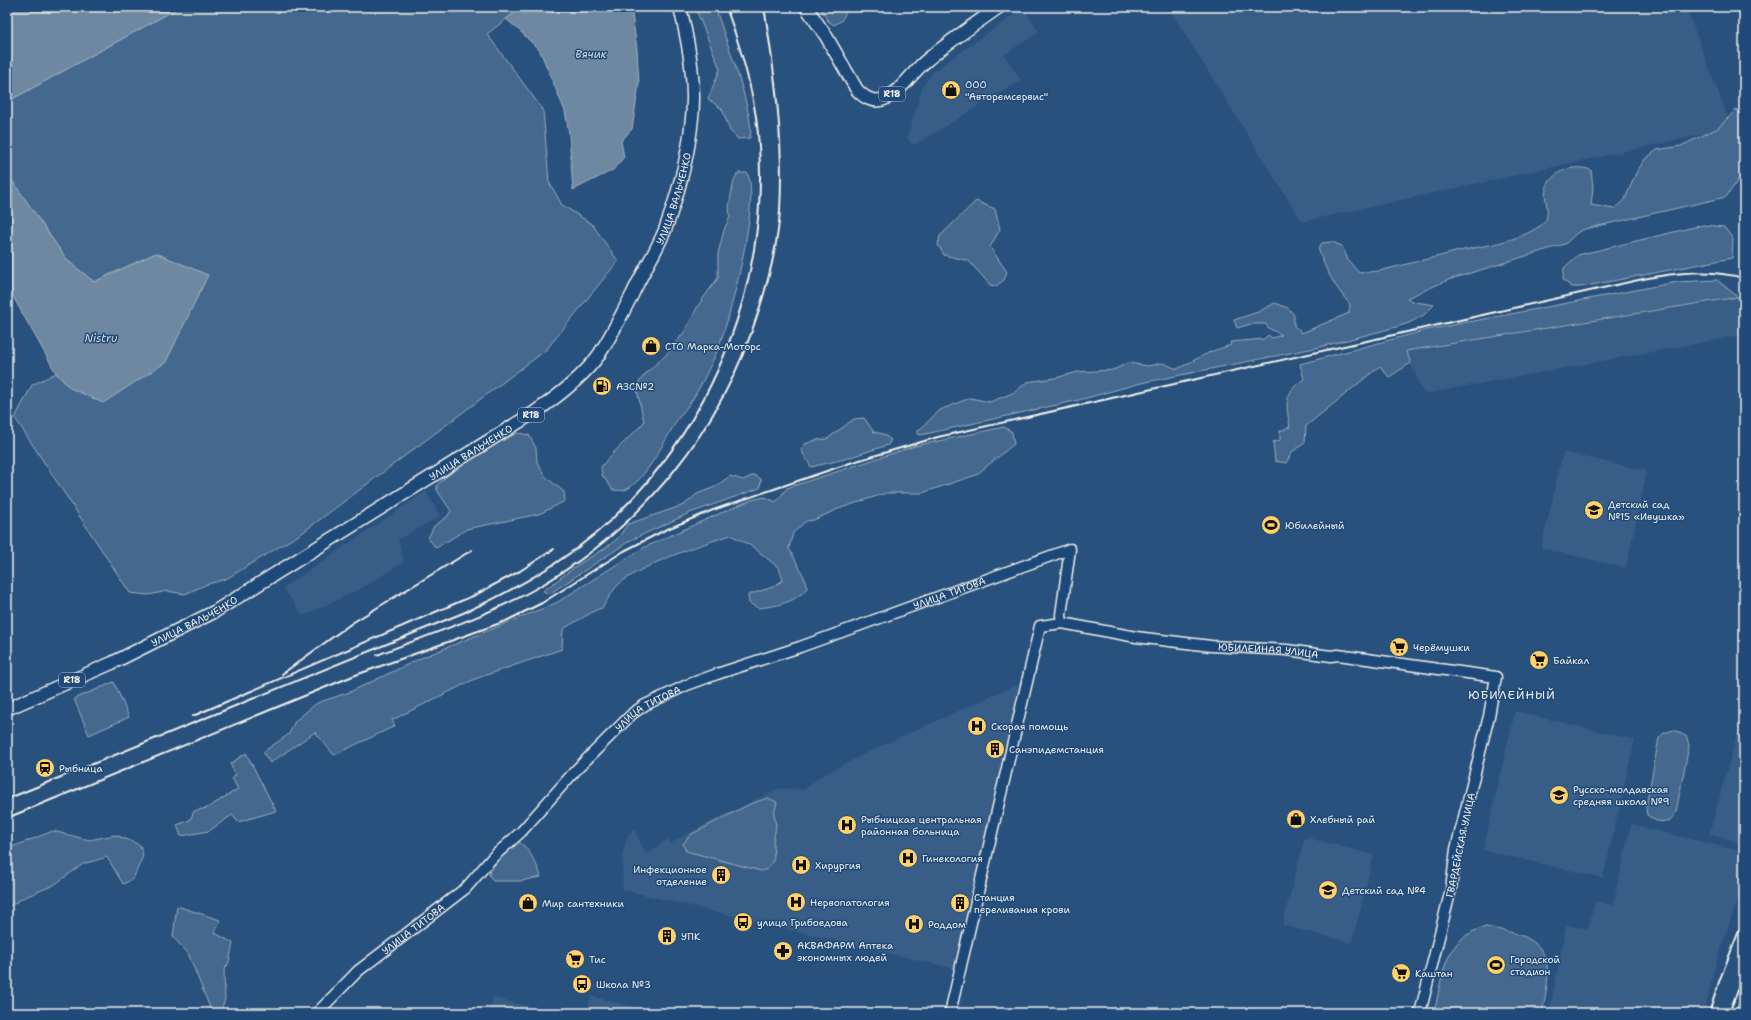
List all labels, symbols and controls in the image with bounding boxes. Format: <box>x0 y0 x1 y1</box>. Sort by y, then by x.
water label: Вячик <box>575 47 607 62</box>
place label: ООО "Авторемсервис" <box>965 78 1048 103</box>
shop icon: ООО "Авторемсервис" <box>940 79 962 101</box>
road number: R18 <box>879 87 905 101</box>
street label: УЛИЦА ВАЛЬЧЕНКО <box>653 151 694 247</box>
water label: Nistru <box>85 331 118 346</box>
shop icon: СТО Марка-Моторс <box>640 335 662 357</box>
place label: СТО Марка-Моторс <box>665 340 761 353</box>
fuel station icon: АЗС№2 <box>591 375 613 397</box>
place label: АЗС№2 <box>616 380 654 393</box>
road number: R18 <box>518 408 544 422</box>
street label: УЛИЦА ВАЛЬЧЕНКО <box>427 422 515 483</box>
place label: Детский сад №15 «Ивушка» <box>1608 498 1685 523</box>
school or university icon: Детский сад №15 «Ивушка» <box>1583 499 1605 521</box>
sports icon: Юбилейный <box>1260 514 1282 536</box>
place label: Юбилейный <box>1285 519 1345 532</box>
street label: УЛИЦА ТИТОВА <box>911 574 987 612</box>
street label: УЛИЦА ВАЛЬЧЕНКО <box>149 593 240 649</box>
supermarket icon: Черёмушки <box>1388 636 1410 658</box>
street label: ЮБИЛЕЙНАЯ УЛИЦА <box>1218 640 1319 661</box>
place label: Черёмушки <box>1413 641 1470 654</box>
supermarket icon: Байкал <box>1528 649 1550 671</box>
place label: Байкал <box>1553 654 1590 667</box>
road number: R18 <box>59 673 85 687</box>
street label: УЛИЦА ТИТОВА <box>612 683 683 734</box>
district label: ЮБИЛЕЙНЫЙ <box>1468 687 1556 703</box>
hospital icon: Скорая помощь <box>966 715 988 737</box>
place label: Скорая помощь <box>991 720 1068 733</box>
building icon: Санэпидемстанция <box>984 738 1006 760</box>
place label: Санэпидемстанция <box>1009 743 1104 756</box>
station icon: Рыбница <box>34 757 56 779</box>
place label: Рыбница <box>59 762 104 775</box>
place label: Русско-молдавская средняя школа №9 <box>1573 783 1670 808</box>
school or university icon: Русско-молдавская средняя школа №9 <box>1548 784 1570 806</box>
street label: ГВАРДЕЙСКАЯ УЛИЦА <box>1443 791 1478 899</box>
shop icon: Хлебный рай <box>1285 808 1307 830</box>
place label: Рыбницкая центральная районная больница <box>861 813 982 838</box>
place label: Хлебный рай <box>1310 813 1376 826</box>
hospital icon: Рыбницкая центральная районная больница <box>836 814 858 836</box>
hospital icon: Гинекология <box>897 847 919 869</box>
place label: Гинекология <box>922 852 983 865</box>
hospital icon: Хирургия <box>790 854 812 876</box>
place label: Хирургия <box>815 859 861 872</box>
place label: Инфекционное отделение <box>633 863 707 888</box>
building icon: Инфекционное отделение <box>710 864 732 886</box>
school or university icon: Детский сад №4 <box>1317 879 1339 901</box>
place label: Детский сад №4 <box>1342 884 1426 897</box>
hospital icon: Нервопатология <box>785 891 807 913</box>
place label: Станция переливания крови <box>974 891 1071 916</box>
shop icon: Мир сантехники <box>517 892 539 914</box>
building icon: Станция переливания крови <box>949 892 971 914</box>
place label: Нервопатология <box>810 896 890 909</box>
place label: Мир сантехники <box>542 897 624 910</box>
street label: УЛИЦА ТИТОВА <box>379 901 447 957</box>
bus stop icon: улица Грибоедова <box>732 911 754 933</box>
hospital icon: Роддом <box>903 913 925 935</box>
place label: улица Грибоедова <box>757 916 849 929</box>
place label: Роддом <box>928 918 966 931</box>
building icon: УПК <box>656 925 678 947</box>
place label: УПК <box>681 930 701 943</box>
place label: АКВАФАРМ Аптека экономных людей <box>797 939 894 964</box>
pharmacy icon: АКВАФАРМ Аптека экономных людей <box>772 940 794 962</box>
supermarket icon: Тис <box>564 948 586 970</box>
place label: Тис <box>589 953 606 966</box>
place label: Городской стадион <box>1510 953 1560 978</box>
sports icon: Городской стадион <box>1485 954 1507 976</box>
supermarket icon: Каштан <box>1390 962 1412 984</box>
place label: Каштан <box>1415 967 1453 980</box>
bus stop icon: Школа №3 <box>571 973 593 995</box>
place label: Школа №3 <box>596 978 651 991</box>

